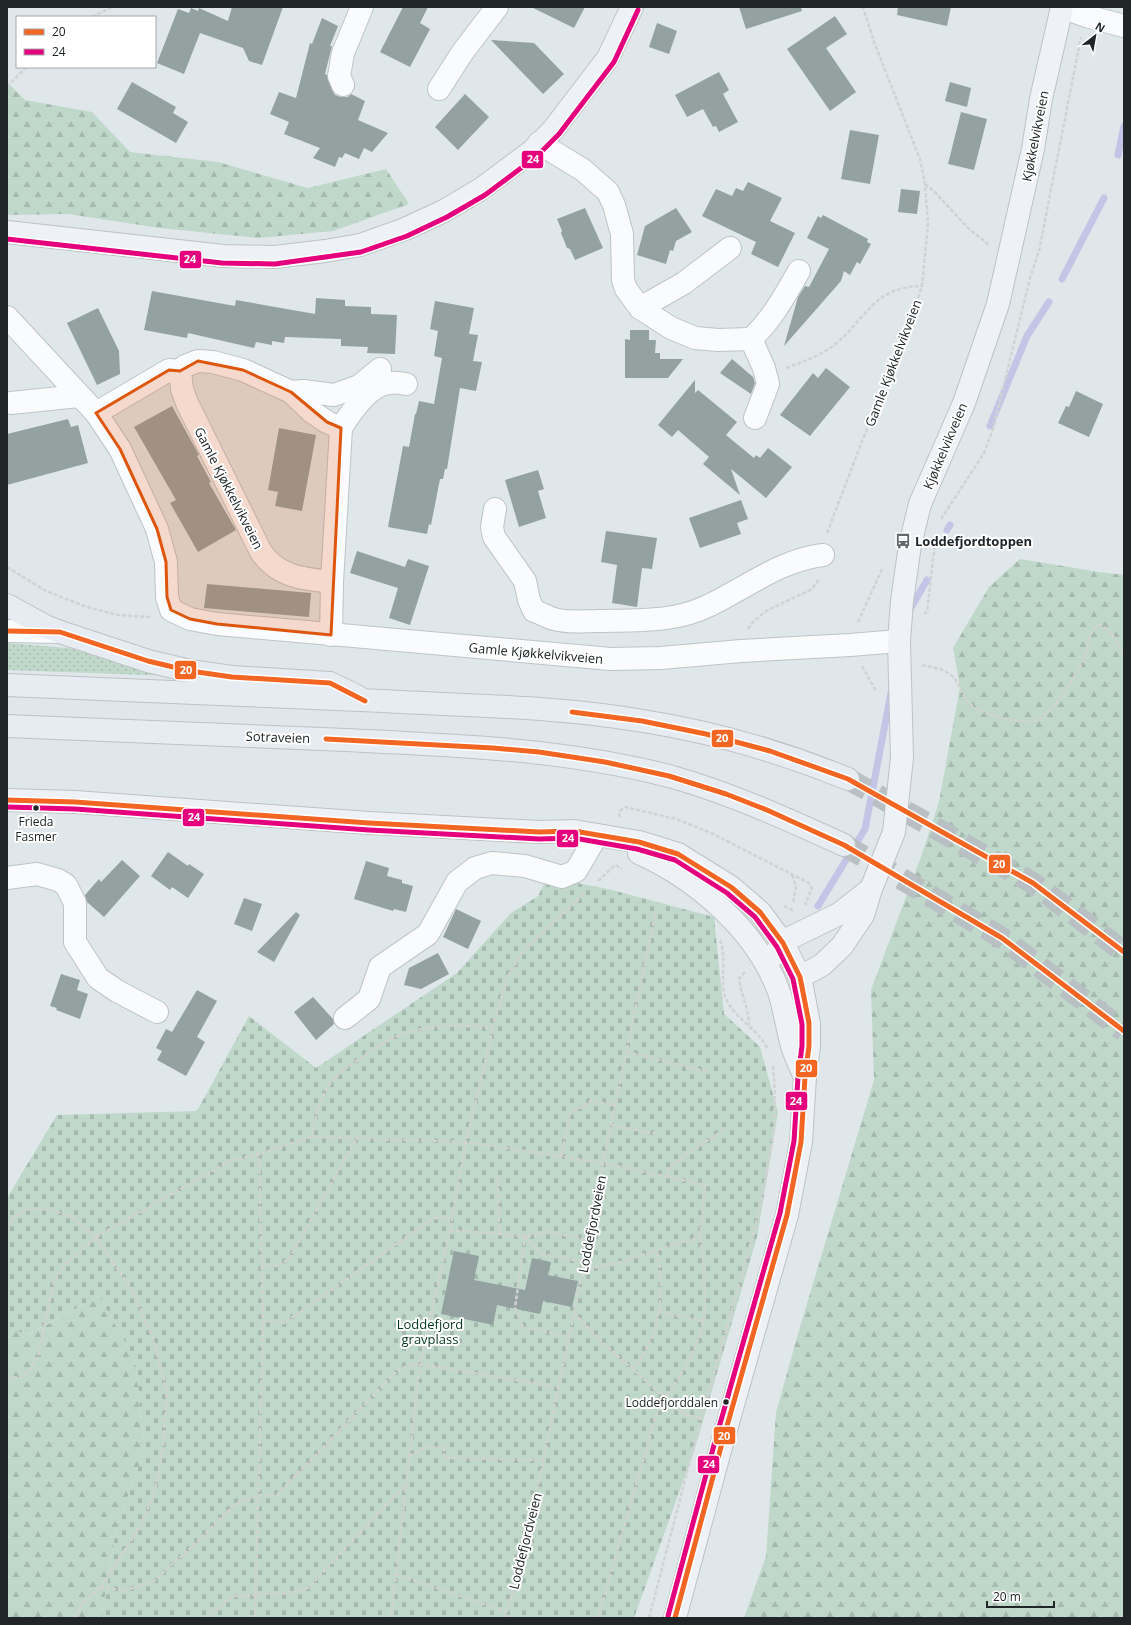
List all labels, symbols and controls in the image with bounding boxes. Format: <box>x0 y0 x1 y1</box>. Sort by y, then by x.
legend <box>16 16 156 68</box>
north arrow <box>1075 16 1115 56</box>
text: N <box>1093 18 1108 36</box>
text: 20 <box>52 23 66 40</box>
text: 24 <box>52 43 66 60</box>
street label: Kjøkkelvikveien <box>1017 89 1053 183</box>
line badge: 24 <box>521 150 544 169</box>
text: 24 <box>527 151 540 166</box>
line badge: 24 <box>179 250 202 269</box>
text: 24 <box>184 251 197 266</box>
street label: Gamle Kjøkkelvikveien <box>860 297 926 429</box>
street label: Kjøkkelvikveien <box>919 400 971 492</box>
street label: Gamle Kjøkkelvikveien <box>190 424 268 552</box>
bus stop icon: Loddefjordtoppen <box>894 532 912 550</box>
place label: Loddefjordtoppen <box>915 532 1032 550</box>
street label: Gamle Kjøkkelvikveien <box>468 638 604 668</box>
line badge: 20 <box>174 660 197 680</box>
text: 20 <box>180 662 192 677</box>
street label: Sotraveien <box>245 727 311 747</box>
line badge: 20 <box>711 729 734 748</box>
text: 20 <box>716 730 728 745</box>
marker: Frieda Fasmer <box>31 803 41 813</box>
line badge: 24 <box>182 808 205 827</box>
text: 24 <box>188 809 201 824</box>
place label: Frieda Fasmer <box>15 813 57 845</box>
line badge: 24 <box>556 829 579 848</box>
text: 24 <box>562 830 575 845</box>
line badge: 20 <box>988 854 1011 874</box>
text: 20 <box>993 856 1005 871</box>
line badge: 20 <box>795 1059 818 1078</box>
text: 20 <box>800 1060 812 1075</box>
line badge: 24 <box>785 1091 808 1111</box>
text: 24 <box>790 1093 803 1108</box>
street label: Loddefjordveien <box>574 1174 610 1274</box>
park label: Loddefjord gravplass <box>397 1315 463 1348</box>
place label: Loddefjorddalen <box>625 1394 718 1411</box>
marker: Loddefjorddalen <box>721 1397 731 1407</box>
line badge: 20 <box>713 1426 736 1445</box>
text: 20 <box>718 1428 730 1443</box>
line badge: 24 <box>697 1455 720 1474</box>
text: 24 <box>703 1456 716 1471</box>
street label: Loddefjordveien <box>504 1491 546 1591</box>
scale bar <box>987 1583 1054 1609</box>
text: 20 m <box>993 1588 1021 1605</box>

